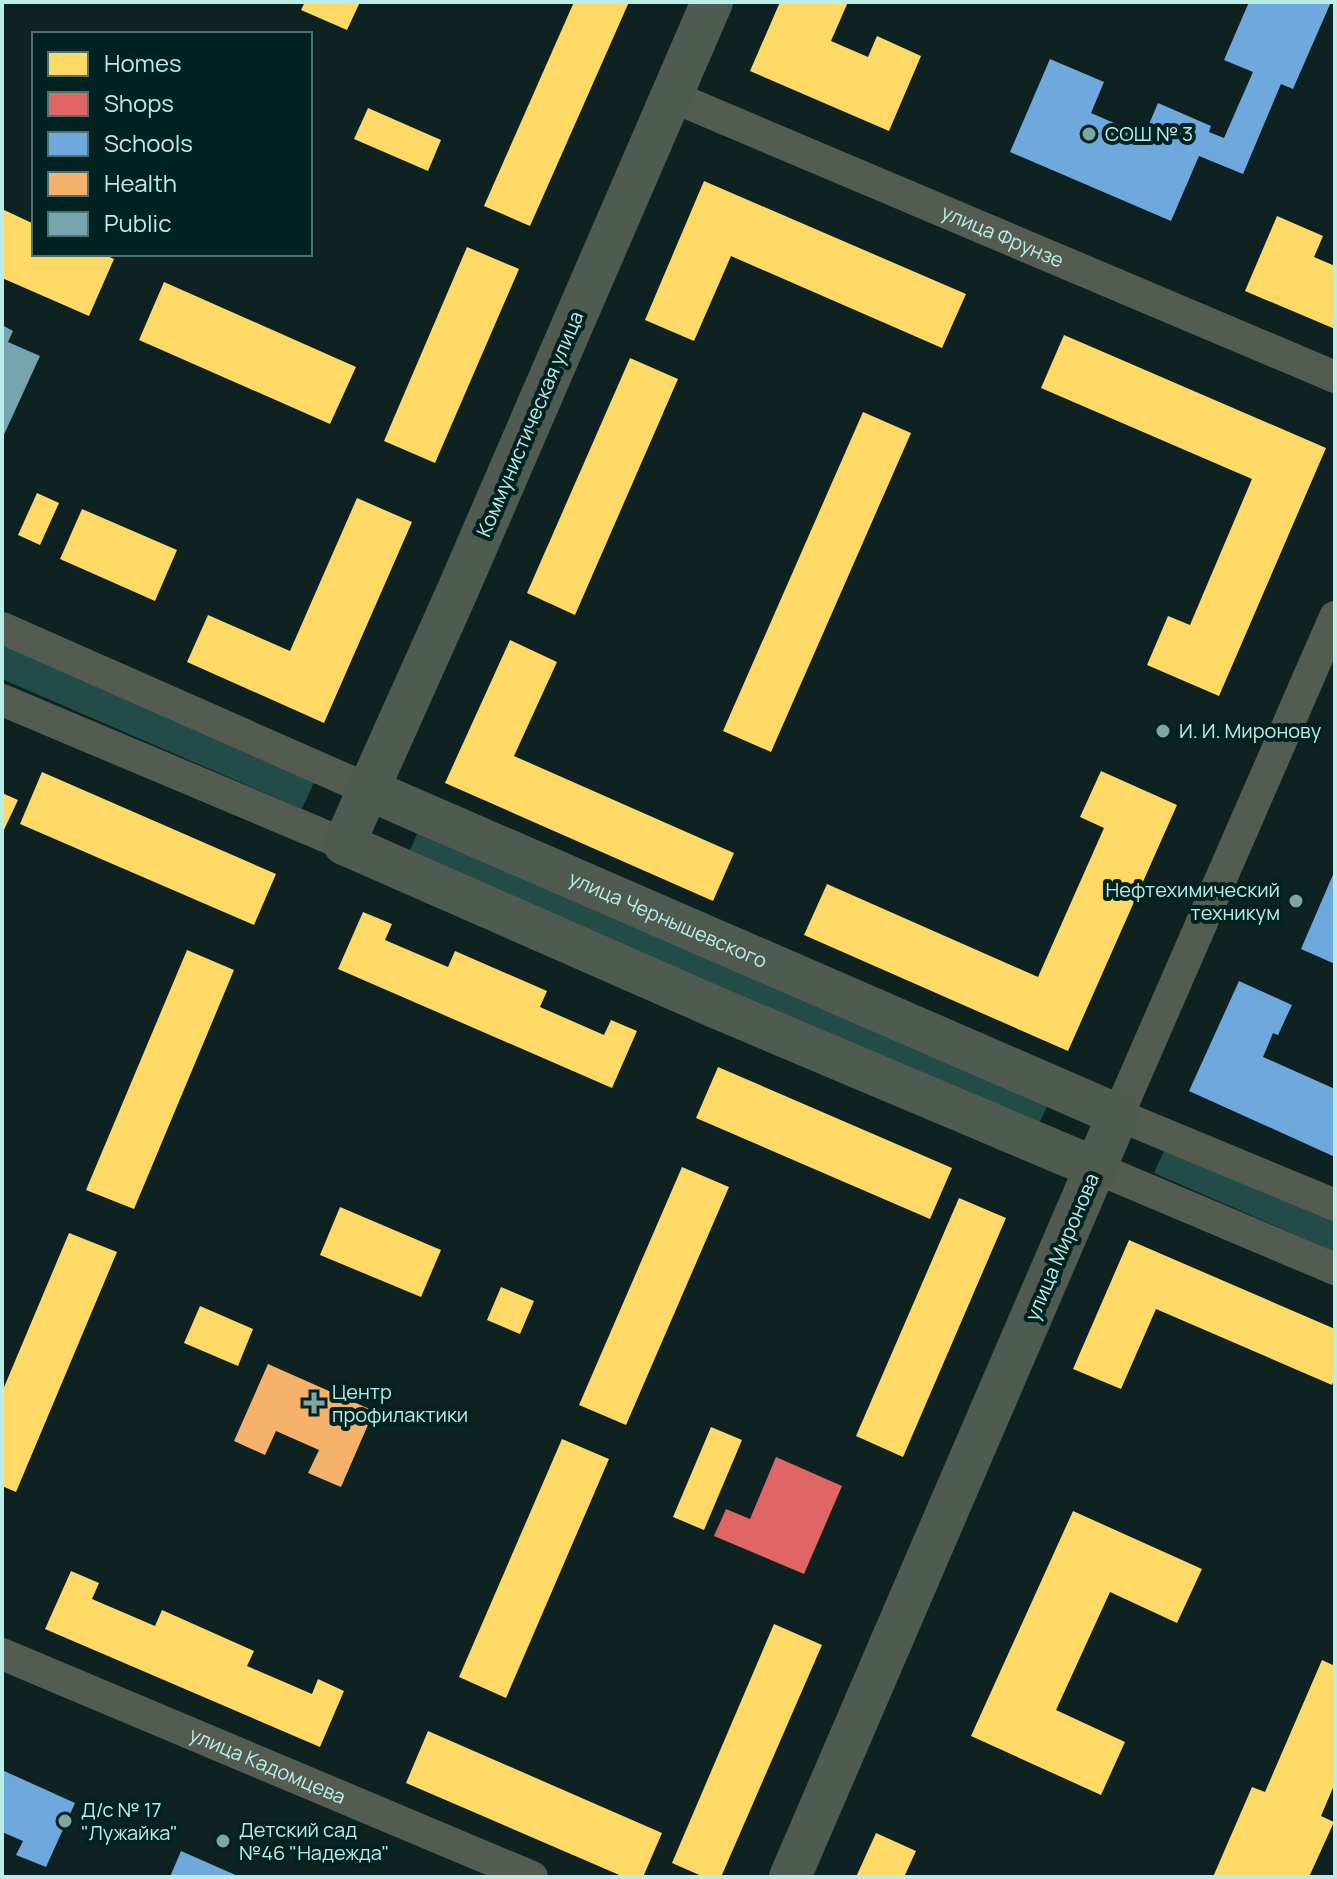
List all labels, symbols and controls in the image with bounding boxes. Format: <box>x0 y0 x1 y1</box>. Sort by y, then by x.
legend <box>32 32 312 256</box>
text: Homes <box>104 46 182 79</box>
text: Shops <box>104 86 174 119</box>
place label: СОШ № 3 <box>1105 120 1193 147</box>
marker: СОШ № 3 <box>1080 125 1098 143</box>
text: Schools <box>104 126 193 159</box>
text: Health <box>104 166 177 199</box>
street label: улица Фрунзе <box>937 198 1068 274</box>
text: Public <box>104 206 171 239</box>
street label: Коммунистическая улица <box>470 307 589 541</box>
place label: И. И. Миронову <box>1179 717 1322 744</box>
marker: И. И. Миронову <box>1154 722 1172 740</box>
street label: улица Чернышевского <box>565 864 772 974</box>
place label: Нефтехимический техникум <box>1106 876 1280 926</box>
marker: Нефтехимический техникум <box>1287 892 1305 910</box>
street label: улица Миронова <box>1018 1169 1105 1325</box>
place label: Центр профилактики <box>332 1378 468 1428</box>
marker: Центр профилактики <box>303 1392 325 1414</box>
street label: улица Кадомцева <box>185 1720 350 1810</box>
place label: Д/с № 17 "Лужайка" <box>81 1796 178 1846</box>
marker: Д/с № 17 "Лужайка" <box>56 1812 74 1830</box>
place label: Детский сад №46 "Надежда" <box>239 1816 389 1866</box>
marker: Детский сад №46 "Надежда" <box>214 1832 232 1850</box>

